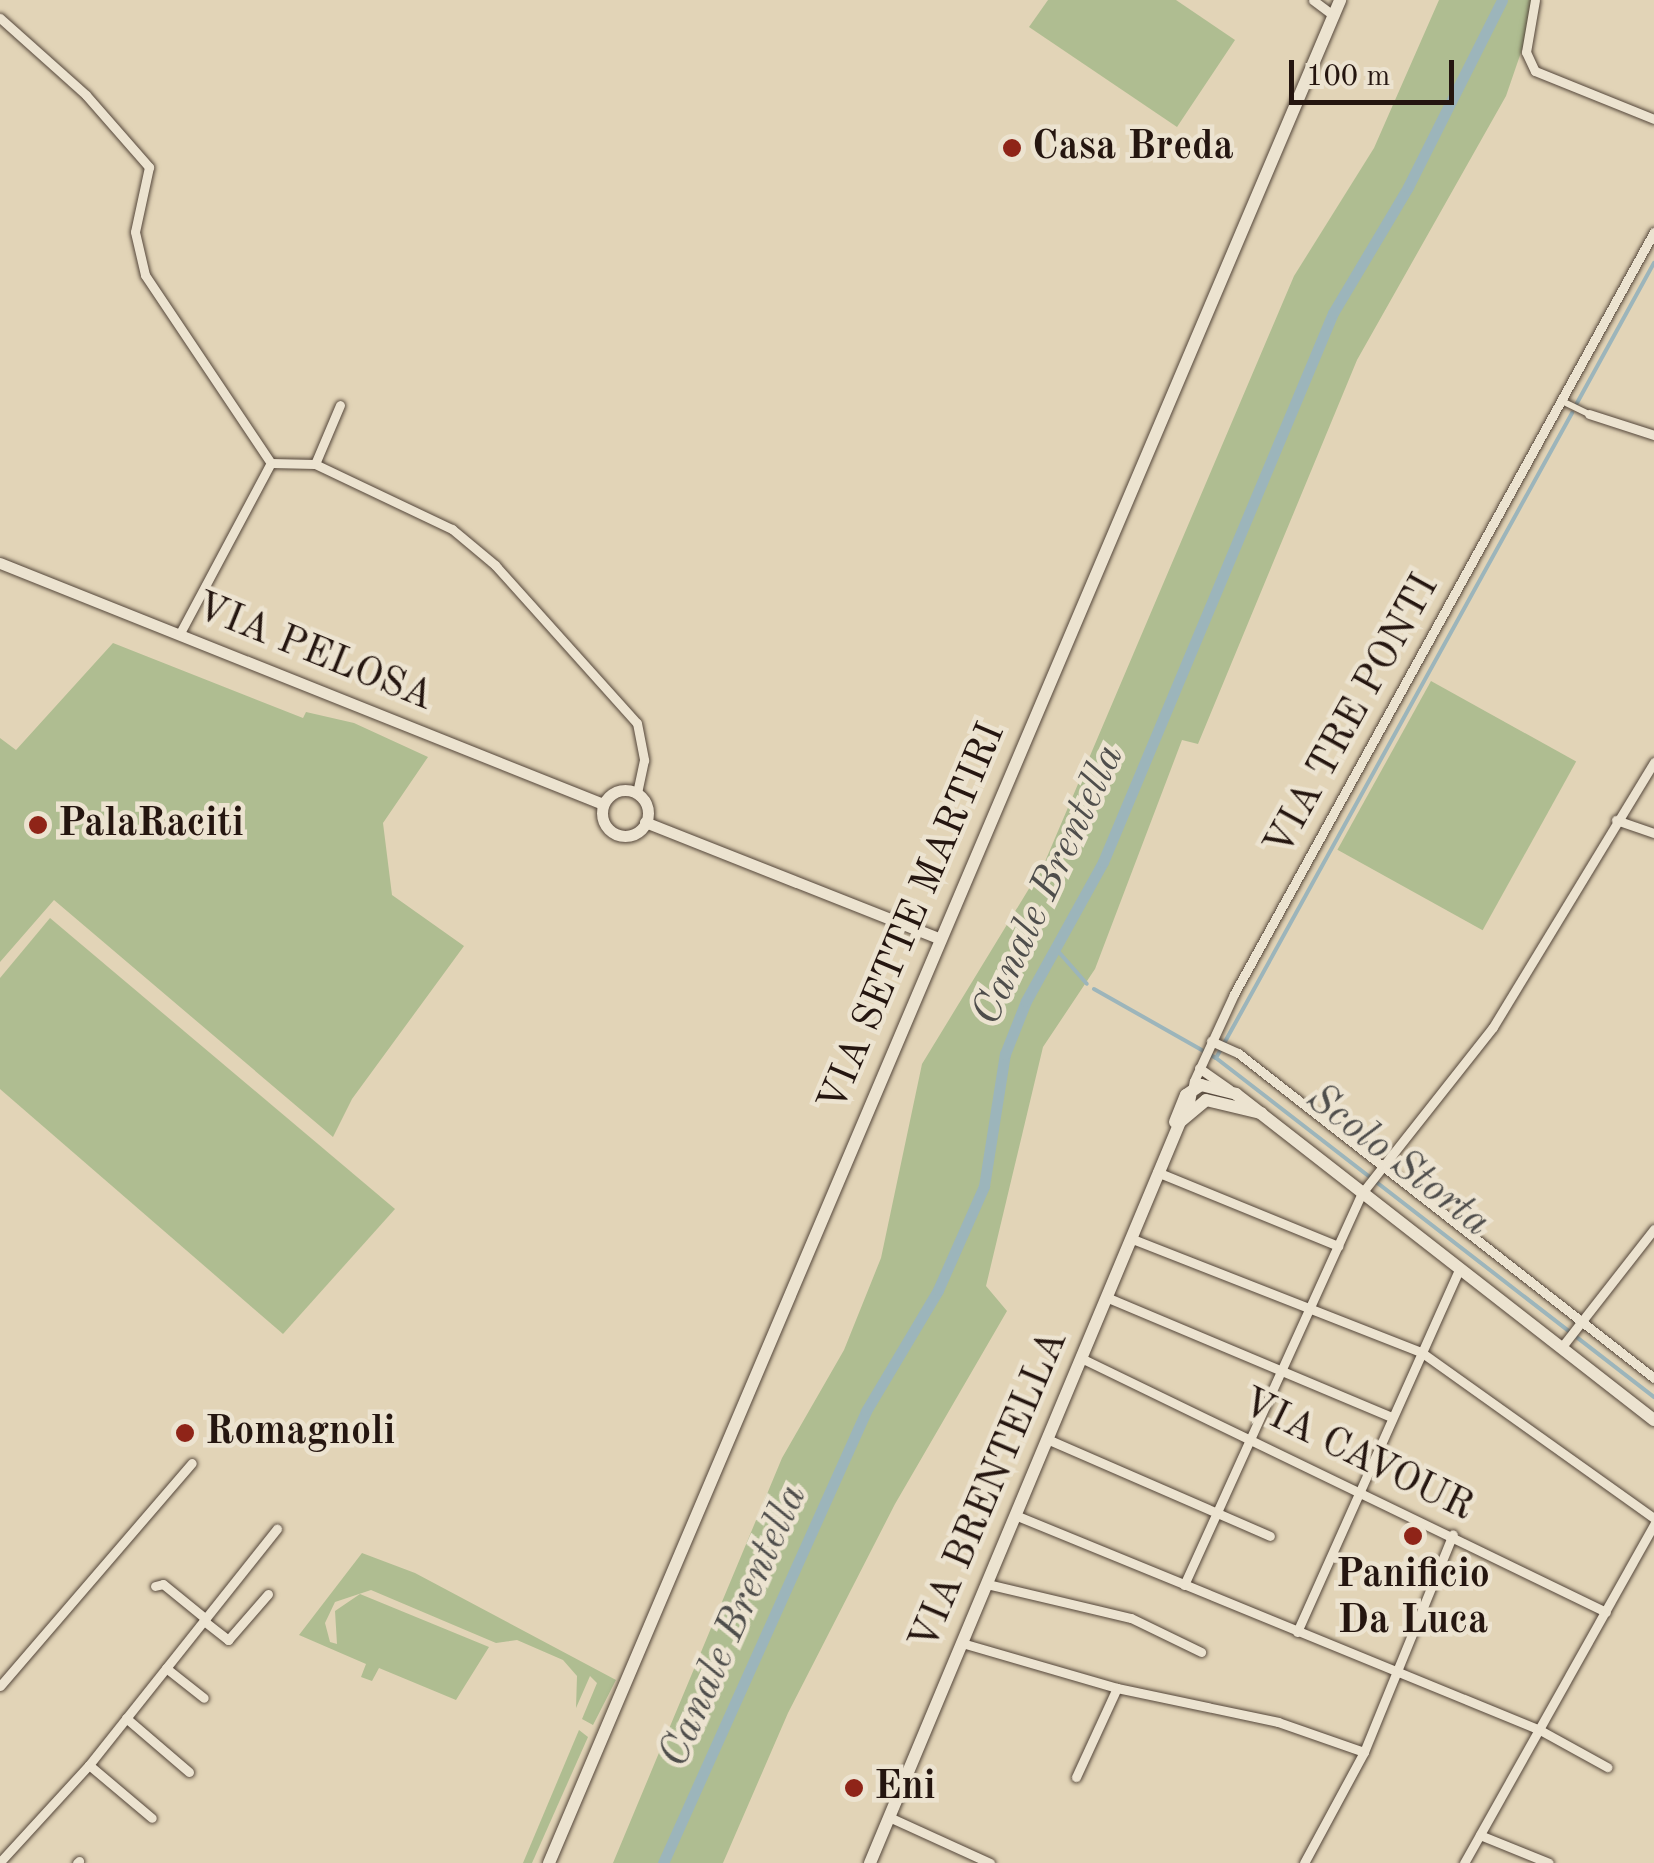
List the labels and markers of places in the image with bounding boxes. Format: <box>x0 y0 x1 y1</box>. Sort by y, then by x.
place label: Casa Breda <box>1032 124 1234 172</box>
marker: Casa Breda <box>1001 137 1023 159</box>
place label: PalaRaciti <box>58 801 244 849</box>
marker: PalaRaciti <box>27 814 49 836</box>
place label: Romagnoli <box>205 1409 395 1457</box>
marker: Romagnoli <box>174 1422 196 1444</box>
marker: Panificio Da Luca <box>1402 1525 1424 1547</box>
place label: Panificio Da Luca <box>1336 1552 1490 1646</box>
place label: Eni <box>874 1764 936 1812</box>
marker: Eni <box>843 1777 865 1799</box>

